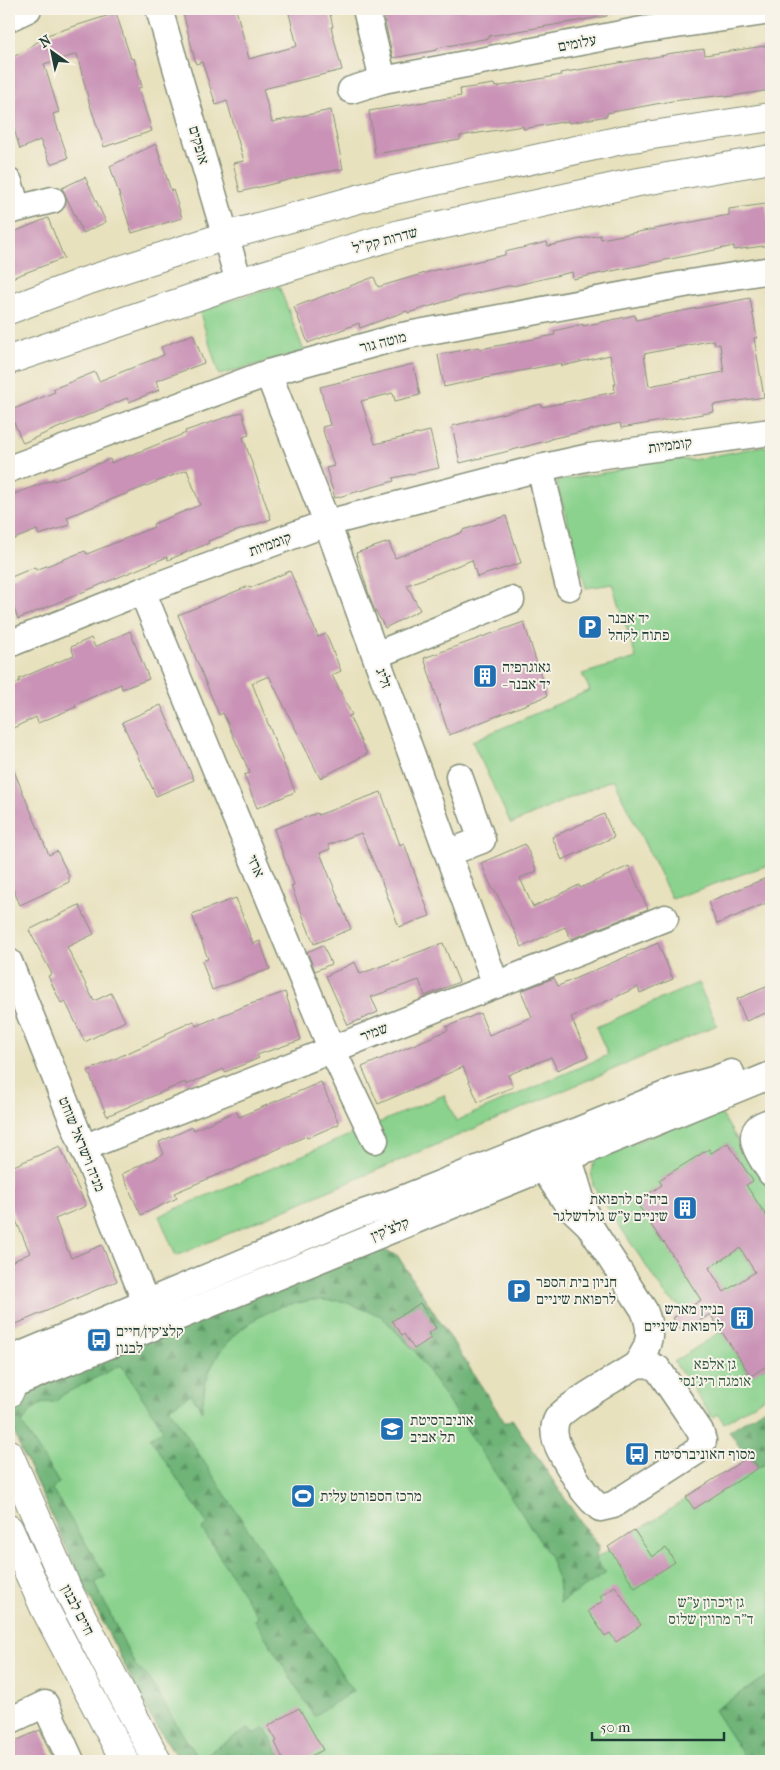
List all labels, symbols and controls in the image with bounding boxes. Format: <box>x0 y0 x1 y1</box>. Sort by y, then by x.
north arrow <box>28 28 78 78</box>
street label: עלומים <box>556 30 598 56</box>
text: N <box>36 31 55 52</box>
street label: אופקים <box>185 124 213 166</box>
street label: שדרות קק"ל <box>350 223 420 257</box>
street label: מוטה גור <box>358 327 408 357</box>
street label: קוממיות <box>647 433 693 457</box>
street label: קוממיות <box>246 528 294 560</box>
place label: יד אבנר פתוח לקהל <box>608 609 670 644</box>
parking icon: יד אבנר פתוח לקהל <box>577 614 603 640</box>
place label: גאוגרפיה - יד אבנר <box>502 658 551 693</box>
building icon: גאוגרפיה - יד אבנר <box>472 663 498 689</box>
street label: זליג <box>372 665 396 691</box>
street label: ארזי <box>243 852 269 880</box>
street label: שמיר <box>358 1019 390 1045</box>
street label: מניה וישראל שוחט <box>55 1094 109 1194</box>
place label: ביה"ס לרפואת שיניים ע"ש גולדשלגר <box>553 1190 668 1225</box>
building icon: ביה"ס לרפואת שיניים ע"ש גולדשלגר <box>672 1195 698 1221</box>
street label: קלצ'קין <box>368 1213 412 1245</box>
place label: חניון בית הספר לרפואת שיניים <box>536 1273 617 1308</box>
parking icon: חניון בית הספר לרפואת שיניים <box>506 1278 532 1304</box>
place label: בניין מארש לרפואת שיניים <box>644 1300 724 1335</box>
building icon: בניין מארש לרפואת שיניים <box>729 1305 755 1331</box>
place label: קלצ׳קין/חיים לבנון <box>116 1322 184 1357</box>
bus stop icon: קלצ׳קין/חיים לבנון <box>86 1327 112 1353</box>
park label: גן אלפא אומגה ריג'נסי <box>679 1355 751 1390</box>
place label: אוניברסיטת תל אביב <box>410 1411 474 1446</box>
school or university icon: אוניברסיטת תל אביב <box>379 1416 405 1442</box>
bus stop icon: מסוף האוניברסיטה <box>624 1441 650 1467</box>
place label: מסוף האוניברסיטה <box>654 1445 755 1463</box>
sports icon: מרכז הספורט עלית <box>290 1483 316 1509</box>
place label: מרכז הספורט עלית <box>320 1487 422 1505</box>
street label: חיים לבנון <box>58 1582 98 1638</box>
park label: גן זיכרון ע"ש ד"ר מרווין שלוס <box>668 1593 754 1628</box>
scale bar <box>592 1710 725 1742</box>
text: 50 m <box>600 1718 631 1736</box>

